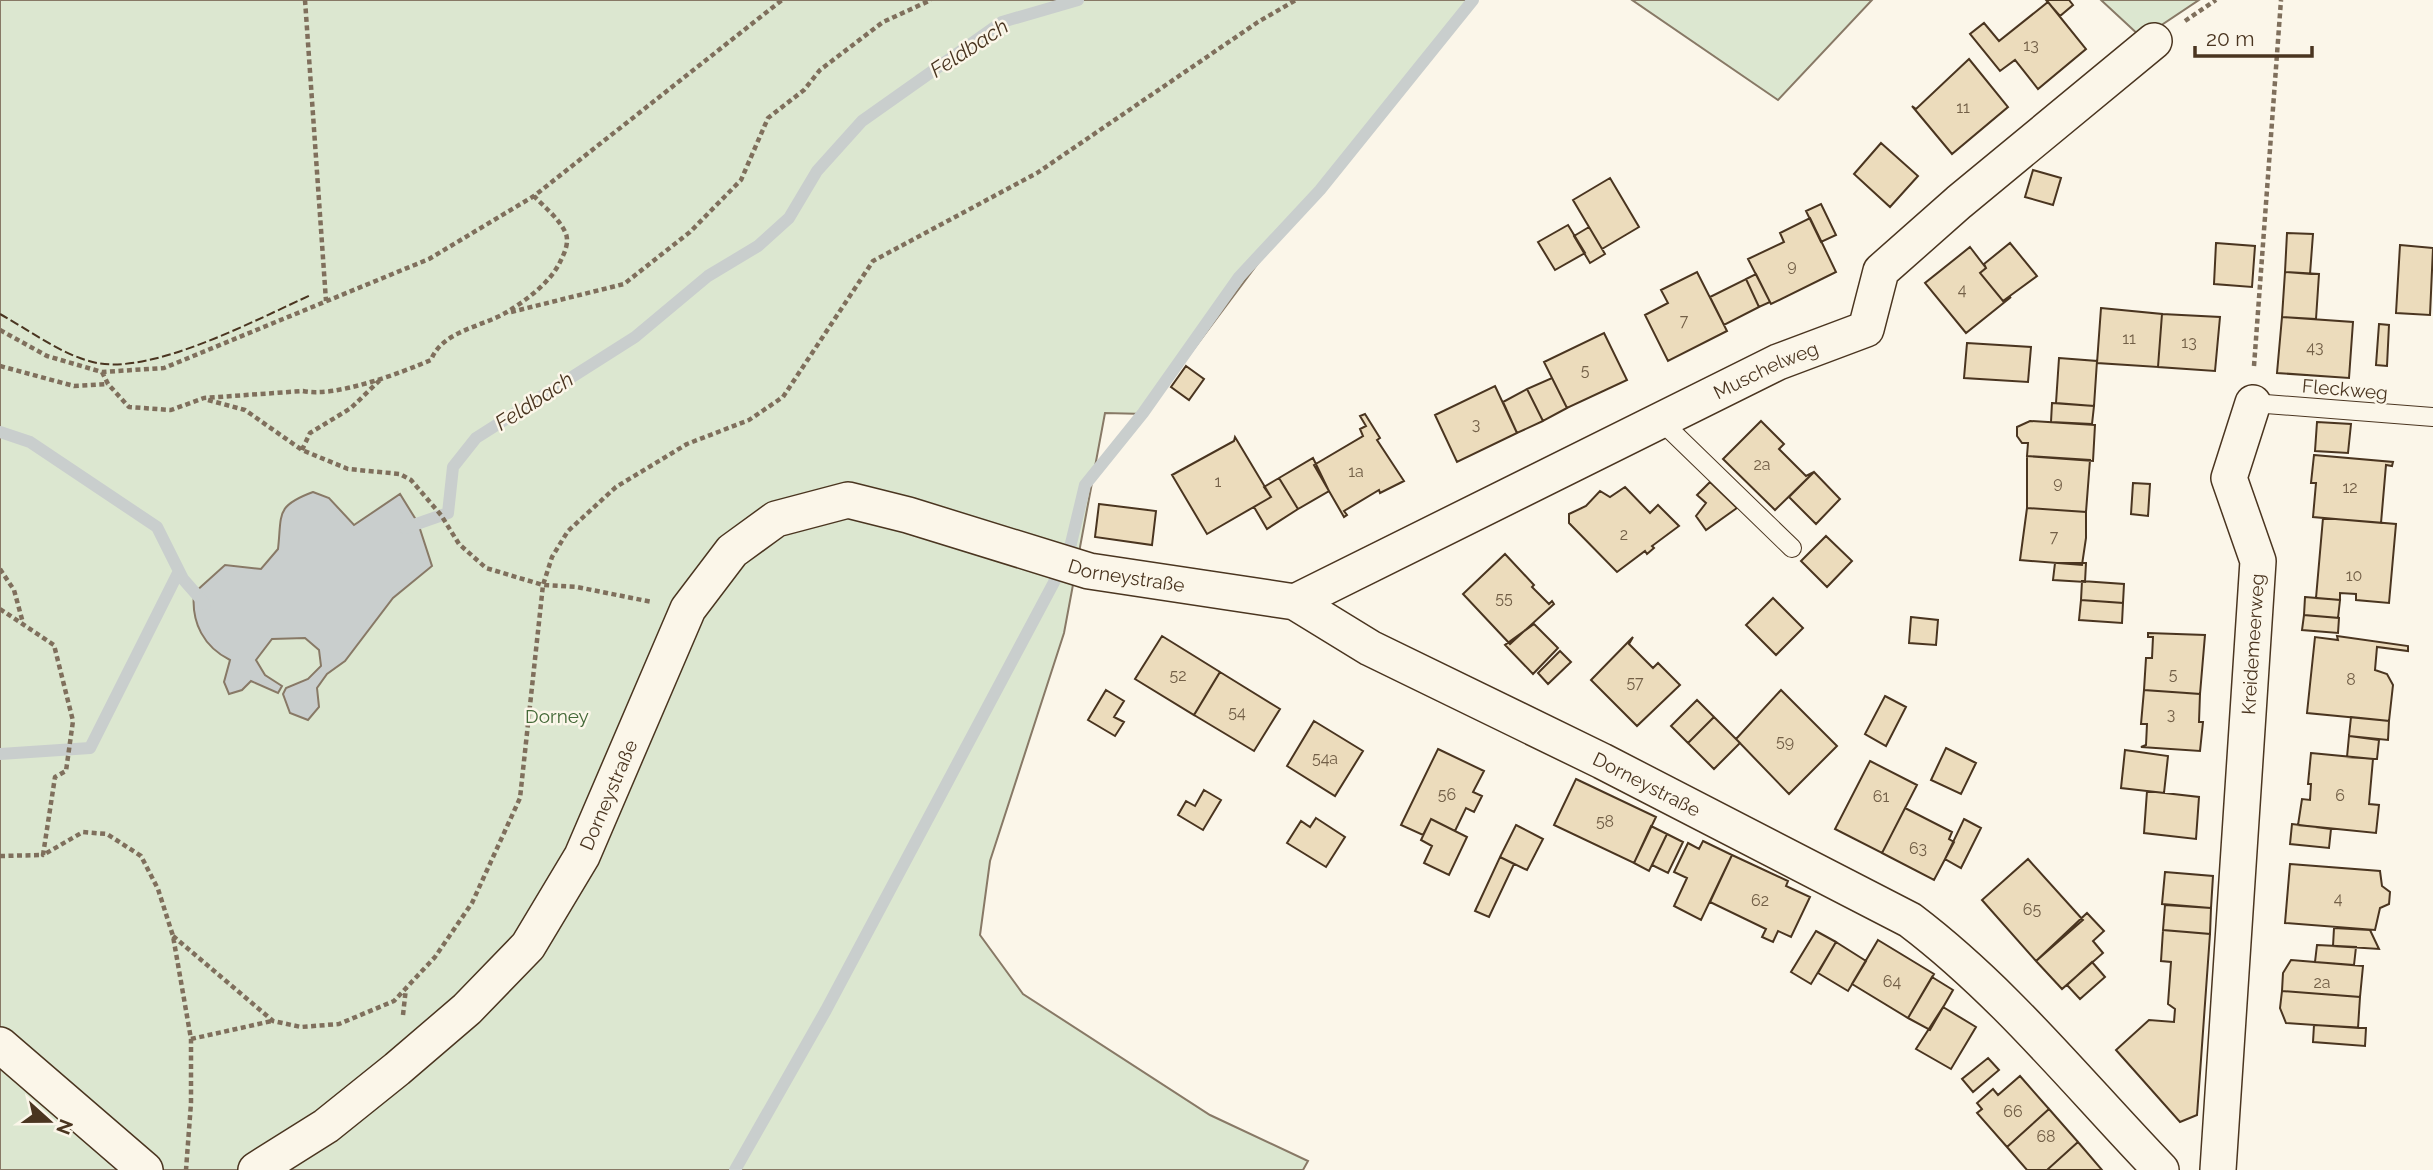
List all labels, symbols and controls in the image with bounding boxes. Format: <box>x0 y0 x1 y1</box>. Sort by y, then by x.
water label: Feldbach <box>925 13 1013 83</box>
scale bar <box>2195 14 2312 58</box>
text: 20 m <box>2206 26 2254 51</box>
house number: 13 <box>2023 36 2039 55</box>
house number: 11 <box>1956 98 1970 117</box>
house number: 9 <box>1787 256 1797 275</box>
house number: 4 <box>1958 280 1967 299</box>
house number: 7 <box>1680 311 1689 330</box>
house number: 11 <box>2122 329 2136 348</box>
house number: 13 <box>2181 333 2197 352</box>
street label: Muschelweg <box>1710 337 1821 403</box>
house number: 43 <box>2306 338 2324 357</box>
house number: 5 <box>1581 361 1590 380</box>
water label: Feldbach <box>490 366 578 436</box>
street label: Fleckweg <box>2301 374 2389 404</box>
house number: 3 <box>1472 415 1480 434</box>
house number: 2a <box>1753 455 1771 474</box>
house number: 1a <box>1348 462 1364 481</box>
house number: 1 <box>1215 472 1222 491</box>
house number: 9 <box>2053 473 2063 492</box>
house number: 12 <box>2342 478 2358 497</box>
house number: 2 <box>1620 525 1628 544</box>
house number: 7 <box>2050 527 2059 546</box>
street label: Dorneystraße <box>1065 554 1186 596</box>
house number: 10 <box>2346 566 2362 585</box>
street label: Kreidemeerweg <box>2237 573 2268 715</box>
house number: 55 <box>1495 589 1513 608</box>
house number: 5 <box>2169 665 2178 684</box>
house number: 52 <box>1169 666 1187 685</box>
house number: 8 <box>2346 670 2356 689</box>
house number: 57 <box>1626 673 1644 692</box>
house number: 54 <box>1228 703 1246 722</box>
park label: Dorney <box>525 705 589 727</box>
house number: 3 <box>2167 705 2175 724</box>
house number: 59 <box>1776 732 1794 751</box>
street label: Dorneystraße <box>575 737 642 853</box>
street label: Dorneystraße <box>1589 747 1704 821</box>
house number: 54a <box>1312 749 1338 768</box>
house number: 56 <box>1438 785 1456 804</box>
house number: 6 <box>2335 786 2345 805</box>
house number: 61 <box>1873 787 1889 806</box>
house number: 58 <box>1596 812 1614 831</box>
house number: 63 <box>1909 839 1927 858</box>
house number: 4 <box>2334 889 2343 908</box>
house number: 62 <box>1751 891 1769 910</box>
house number: 65 <box>2023 900 2041 919</box>
house number: 64 <box>1883 972 1901 991</box>
house number: 2a <box>2313 973 2331 992</box>
north arrow <box>14 1086 84 1156</box>
house number: 66 <box>2003 1102 2023 1121</box>
text: N <box>52 1116 78 1138</box>
house number: 68 <box>2036 1127 2056 1146</box>

